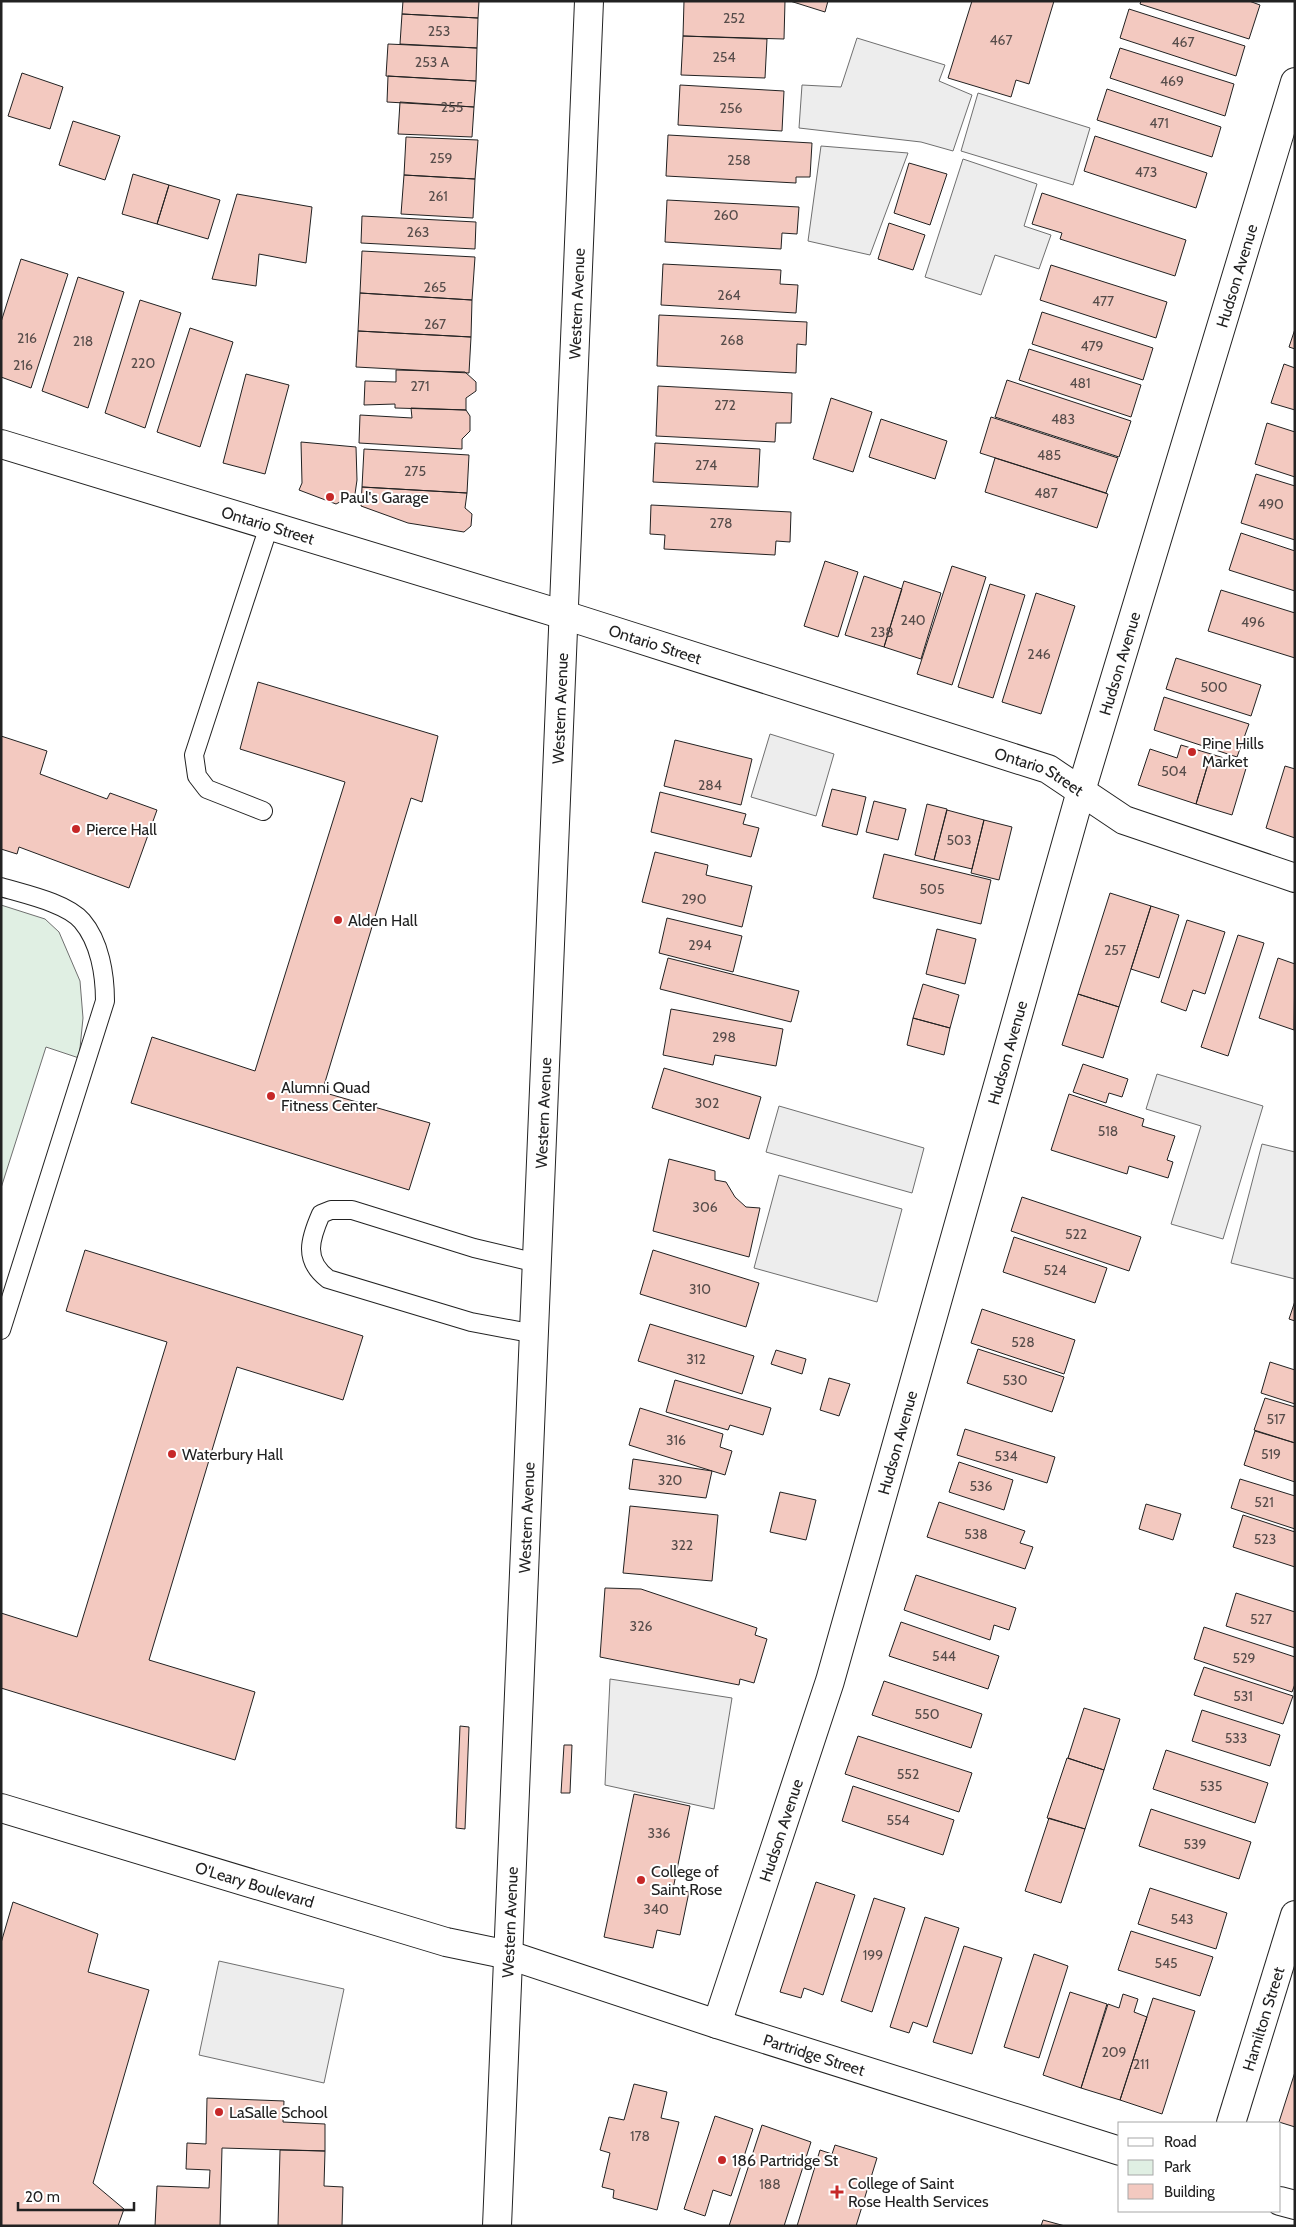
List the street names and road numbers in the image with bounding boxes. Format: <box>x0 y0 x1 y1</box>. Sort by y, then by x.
street label: Hudson Avenue <box>1212 222 1262 330</box>
street label: Western Avenue <box>565 248 589 360</box>
street label: Ontario Street <box>219 502 317 549</box>
street label: Hudson Avenue <box>1095 610 1145 718</box>
street label: Ontario Street <box>606 621 704 668</box>
street label: Western Avenue <box>548 652 572 764</box>
street label: Ontario Street <box>992 744 1087 800</box>
street label: Hudson Avenue <box>984 999 1031 1107</box>
street label: Western Avenue <box>532 1057 555 1169</box>
street label: Hudson Avenue <box>874 1388 921 1497</box>
street label: Western Avenue <box>515 1462 539 1574</box>
street label: Hudson Avenue <box>756 1777 807 1884</box>
street label: O'Leary Boulevard <box>193 1858 316 1912</box>
street label: Western Avenue <box>498 1866 522 1978</box>
street label: Hamilton Street <box>1239 1964 1289 2073</box>
street label: Partridge Street <box>761 2030 868 2080</box>

